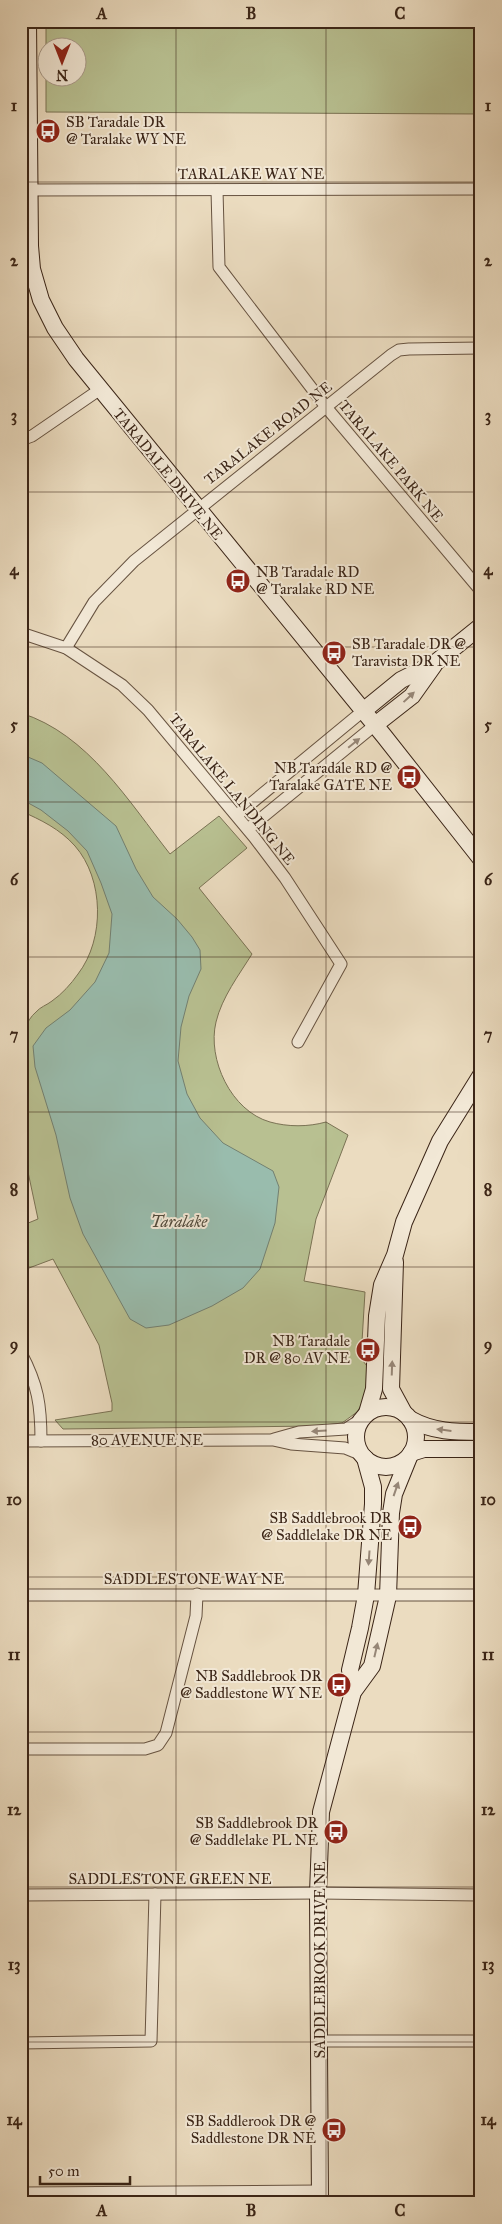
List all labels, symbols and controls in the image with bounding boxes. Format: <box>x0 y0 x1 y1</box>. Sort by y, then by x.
text: A <box>96 4 108 23</box>
text: B <box>246 4 256 23</box>
text: C <box>395 4 406 23</box>
north arrow <box>38 38 88 88</box>
text: N <box>56 66 68 83</box>
text: 1 <box>11 96 18 115</box>
text: 1 <box>485 96 492 115</box>
place label: SB Taradale DR @ Taralake WY NE <box>66 113 186 148</box>
bus stop icon: SB Taradale DR @ Taralake WY NE <box>35 118 61 144</box>
street label: TARALAKE WAY NE <box>178 165 325 183</box>
text: 2 <box>10 251 19 270</box>
text: 2 <box>484 251 493 270</box>
street label: TARALAKE ROAD NE <box>201 377 336 488</box>
street label: TARALAKE PARK NE <box>335 397 447 526</box>
street label: TARADALE DRIVE NE <box>109 405 227 544</box>
text: 3 <box>11 406 17 426</box>
text: 3 <box>485 406 491 426</box>
text: 4 <box>10 560 20 580</box>
text: 4 <box>484 560 494 580</box>
place label: NB Taradale RD @ Taralake RD NE <box>256 563 375 598</box>
bus stop icon: NB Taradale RD @ Taralake RD NE <box>225 568 251 594</box>
place label: SB Taradale DR @ Taravista DR NE <box>352 635 466 670</box>
bus stop icon: SB Taradale DR @ Taravista DR NE <box>321 640 347 666</box>
one-way arrow <box>402 691 414 703</box>
street label: TARALAKE LANDING NE <box>165 710 299 869</box>
text: 5 <box>10 715 18 734</box>
text: 5 <box>484 715 492 734</box>
one-way arrow <box>347 737 360 748</box>
place label: NB Taradale RD @ Taralake GATE NE <box>269 759 392 794</box>
bus stop icon: NB Taradale RD @ Taralake GATE NE <box>396 764 422 790</box>
text: 6 <box>10 870 19 889</box>
text: 6 <box>484 870 493 889</box>
text: 7 <box>10 1025 19 1044</box>
text: 7 <box>484 1025 493 1044</box>
text: 8 <box>10 1180 18 1199</box>
text: 8 <box>484 1180 492 1199</box>
water label: Taralake <box>151 1212 208 1231</box>
place label: NB Taradale DR @ 80 AV NE <box>244 1332 350 1367</box>
text: 9 <box>10 1335 18 1355</box>
text: 9 <box>484 1335 492 1355</box>
bus stop icon: NB Taradale DR @ 80 AV NE <box>355 1337 381 1363</box>
one-way arrow <box>388 1360 396 1376</box>
one-way arrow <box>436 1426 452 1434</box>
one-way arrow <box>311 1428 327 1436</box>
street label: 80 AVENUE NE <box>91 1431 203 1449</box>
one-way arrow <box>393 1482 401 1497</box>
text: 10 <box>6 1490 22 1509</box>
text: 10 <box>480 1490 496 1509</box>
place label: SB Saddlebrook DR @ Saddlelake DR NE <box>261 1509 392 1544</box>
bus stop icon: SB Saddlebrook DR @ Saddlelake DR NE <box>397 1514 423 1540</box>
one-way arrow <box>364 1551 372 1567</box>
street label: SADDLESTONE WAY NE <box>104 1570 284 1588</box>
one-way arrow <box>372 1642 380 1657</box>
text: 11 <box>8 1645 21 1664</box>
text: 11 <box>482 1645 495 1664</box>
place label: NB Saddlebrook DR @ Saddlestone WY NE <box>180 1667 322 1702</box>
bus stop icon: NB Saddlebrook DR @ Saddlestone WY NE <box>326 1672 352 1698</box>
text: 12 <box>7 1800 22 1819</box>
text: 12 <box>481 1800 496 1819</box>
place label: SB Saddlebrook DR @ Saddlelake PL NE <box>190 1814 318 1849</box>
bus stop icon: SB Saddlebrook DR @ Saddlelake PL NE <box>323 1819 349 1845</box>
street label: SADDLEBROOK DRIVE NE <box>311 1861 329 2059</box>
street label: SADDLESTONE GREEN NE <box>68 1870 272 1888</box>
text: 13 <box>8 1955 20 1975</box>
text: 13 <box>482 1955 494 1975</box>
text: 14 <box>6 2110 23 2130</box>
text: 14 <box>480 2110 497 2130</box>
place label: SB Saddlerook DR @ Saddlestone DR NE <box>186 2112 316 2147</box>
bus stop icon: SB Saddlerook DR @ Saddlestone DR NE <box>321 2117 347 2143</box>
scale bar <box>40 2154 130 2186</box>
text: 50 m <box>48 2162 80 2180</box>
text: A <box>96 2201 108 2220</box>
text: B <box>246 2201 256 2220</box>
text: C <box>395 2201 406 2220</box>

